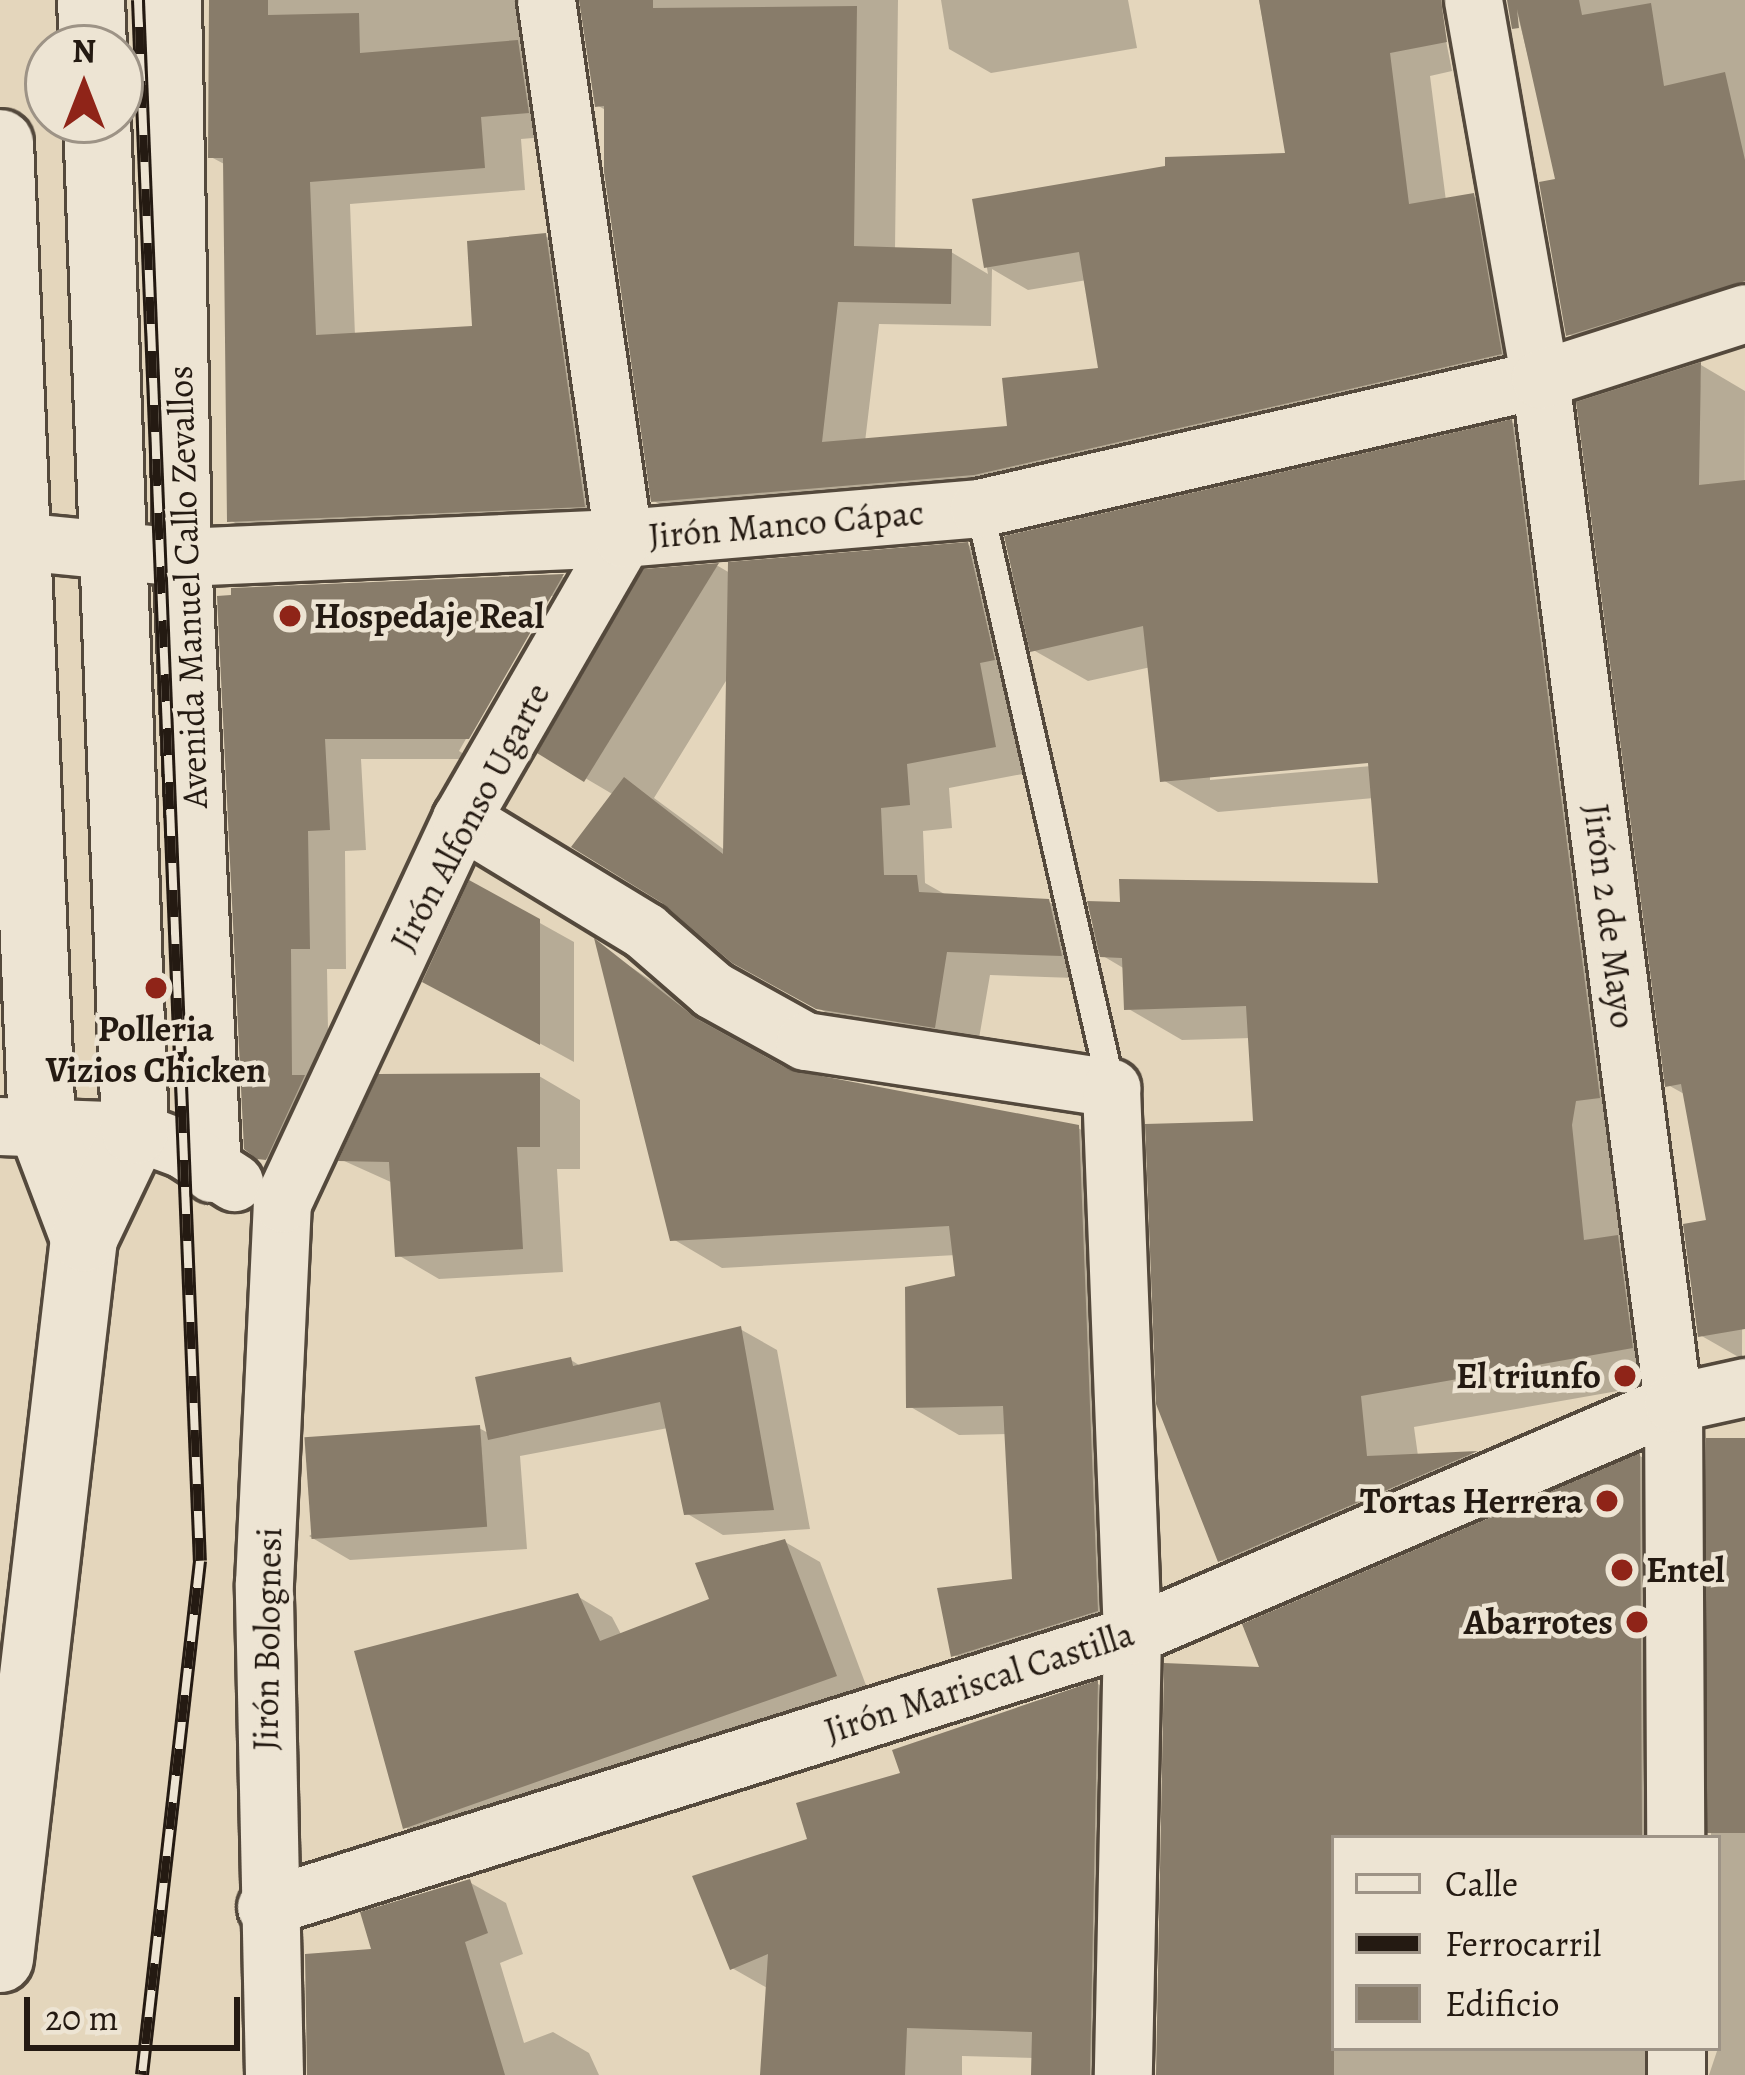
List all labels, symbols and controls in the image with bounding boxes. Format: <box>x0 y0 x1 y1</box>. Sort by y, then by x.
north arrow <box>24 24 144 144</box>
text: N <box>72 28 96 73</box>
street label: Avenida Manuel Callo Zevallos <box>158 365 216 809</box>
street label: Jirón Manco Cápac <box>647 490 925 558</box>
place label: Hospedaje Real <box>314 594 544 638</box>
marker: Hospedaje Real <box>277 603 303 629</box>
street label: Jirón Alfonso Ugarte <box>381 675 559 959</box>
street label: Jirón 2 de Mayo <box>1575 801 1645 1031</box>
marker: Polleria Vizios Chicken <box>143 975 169 1001</box>
place label: Polleria Vizios Chicken <box>46 1006 266 1091</box>
place label: El triunfo <box>1456 1354 1601 1398</box>
marker: El triunfo <box>1612 1363 1638 1389</box>
place label: Tortas Herrera <box>1360 1479 1583 1523</box>
marker: Tortas Herrera <box>1594 1488 1620 1514</box>
street label: Jirón Bolognesi <box>243 1527 291 1751</box>
place label: Entel <box>1646 1548 1725 1592</box>
marker: Entel <box>1609 1557 1635 1583</box>
place label: Abarrotes <box>1464 1600 1613 1644</box>
marker: Abarrotes <box>1624 1609 1650 1635</box>
street label: Jirón Mariscal Castilla <box>819 1612 1139 1752</box>
legend <box>1331 1835 1721 2051</box>
text: Calle <box>1445 1859 1518 1908</box>
text: Ferrocarril <box>1445 1919 1601 1968</box>
scale bar <box>30 1973 246 2047</box>
text: Edificio <box>1445 1979 1559 2028</box>
text: 20 m <box>45 1993 118 2042</box>

